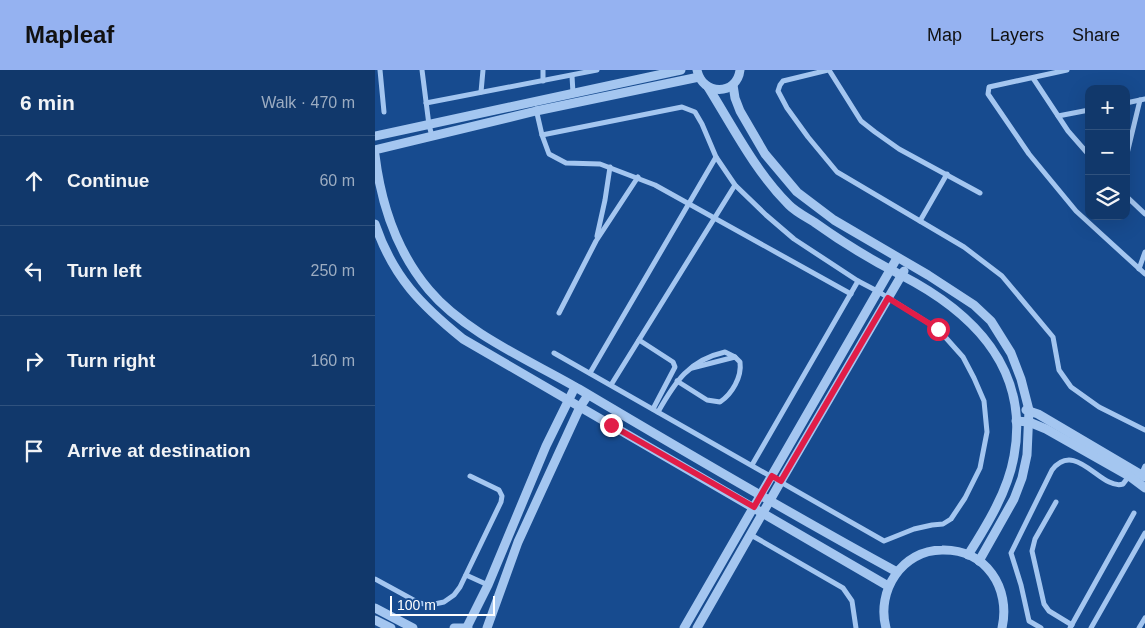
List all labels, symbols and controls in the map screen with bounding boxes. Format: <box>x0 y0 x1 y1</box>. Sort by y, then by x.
text: Mapleaf <box>25 21 114 48</box>
text: Map <box>927 25 962 45</box>
text: Layers <box>990 25 1044 45</box>
text: Share <box>1072 25 1120 45</box>
map controls <box>1085 85 1130 220</box>
button: + <box>1085 85 1130 130</box>
text: 6 min <box>20 91 75 114</box>
text: Walk · 470 m <box>261 94 355 111</box>
button: − <box>1085 130 1130 175</box>
icon: ahead <box>20 167 48 195</box>
text: Continue <box>67 170 149 191</box>
text: 60 m <box>319 172 355 189</box>
button: layers <box>1085 175 1130 220</box>
icon: left <box>20 257 48 285</box>
text: Turn left <box>67 260 142 281</box>
text: 250 m <box>311 262 355 279</box>
route start <box>927 318 950 341</box>
icon: right <box>20 347 48 375</box>
text: Turn right <box>67 350 155 371</box>
text: 160 m <box>311 352 355 369</box>
route end <box>600 414 623 437</box>
icon: arrive <box>20 437 48 465</box>
text: Arrive at destination <box>67 440 251 461</box>
scale bar <box>390 593 495 616</box>
text: 100 m <box>397 597 436 613</box>

